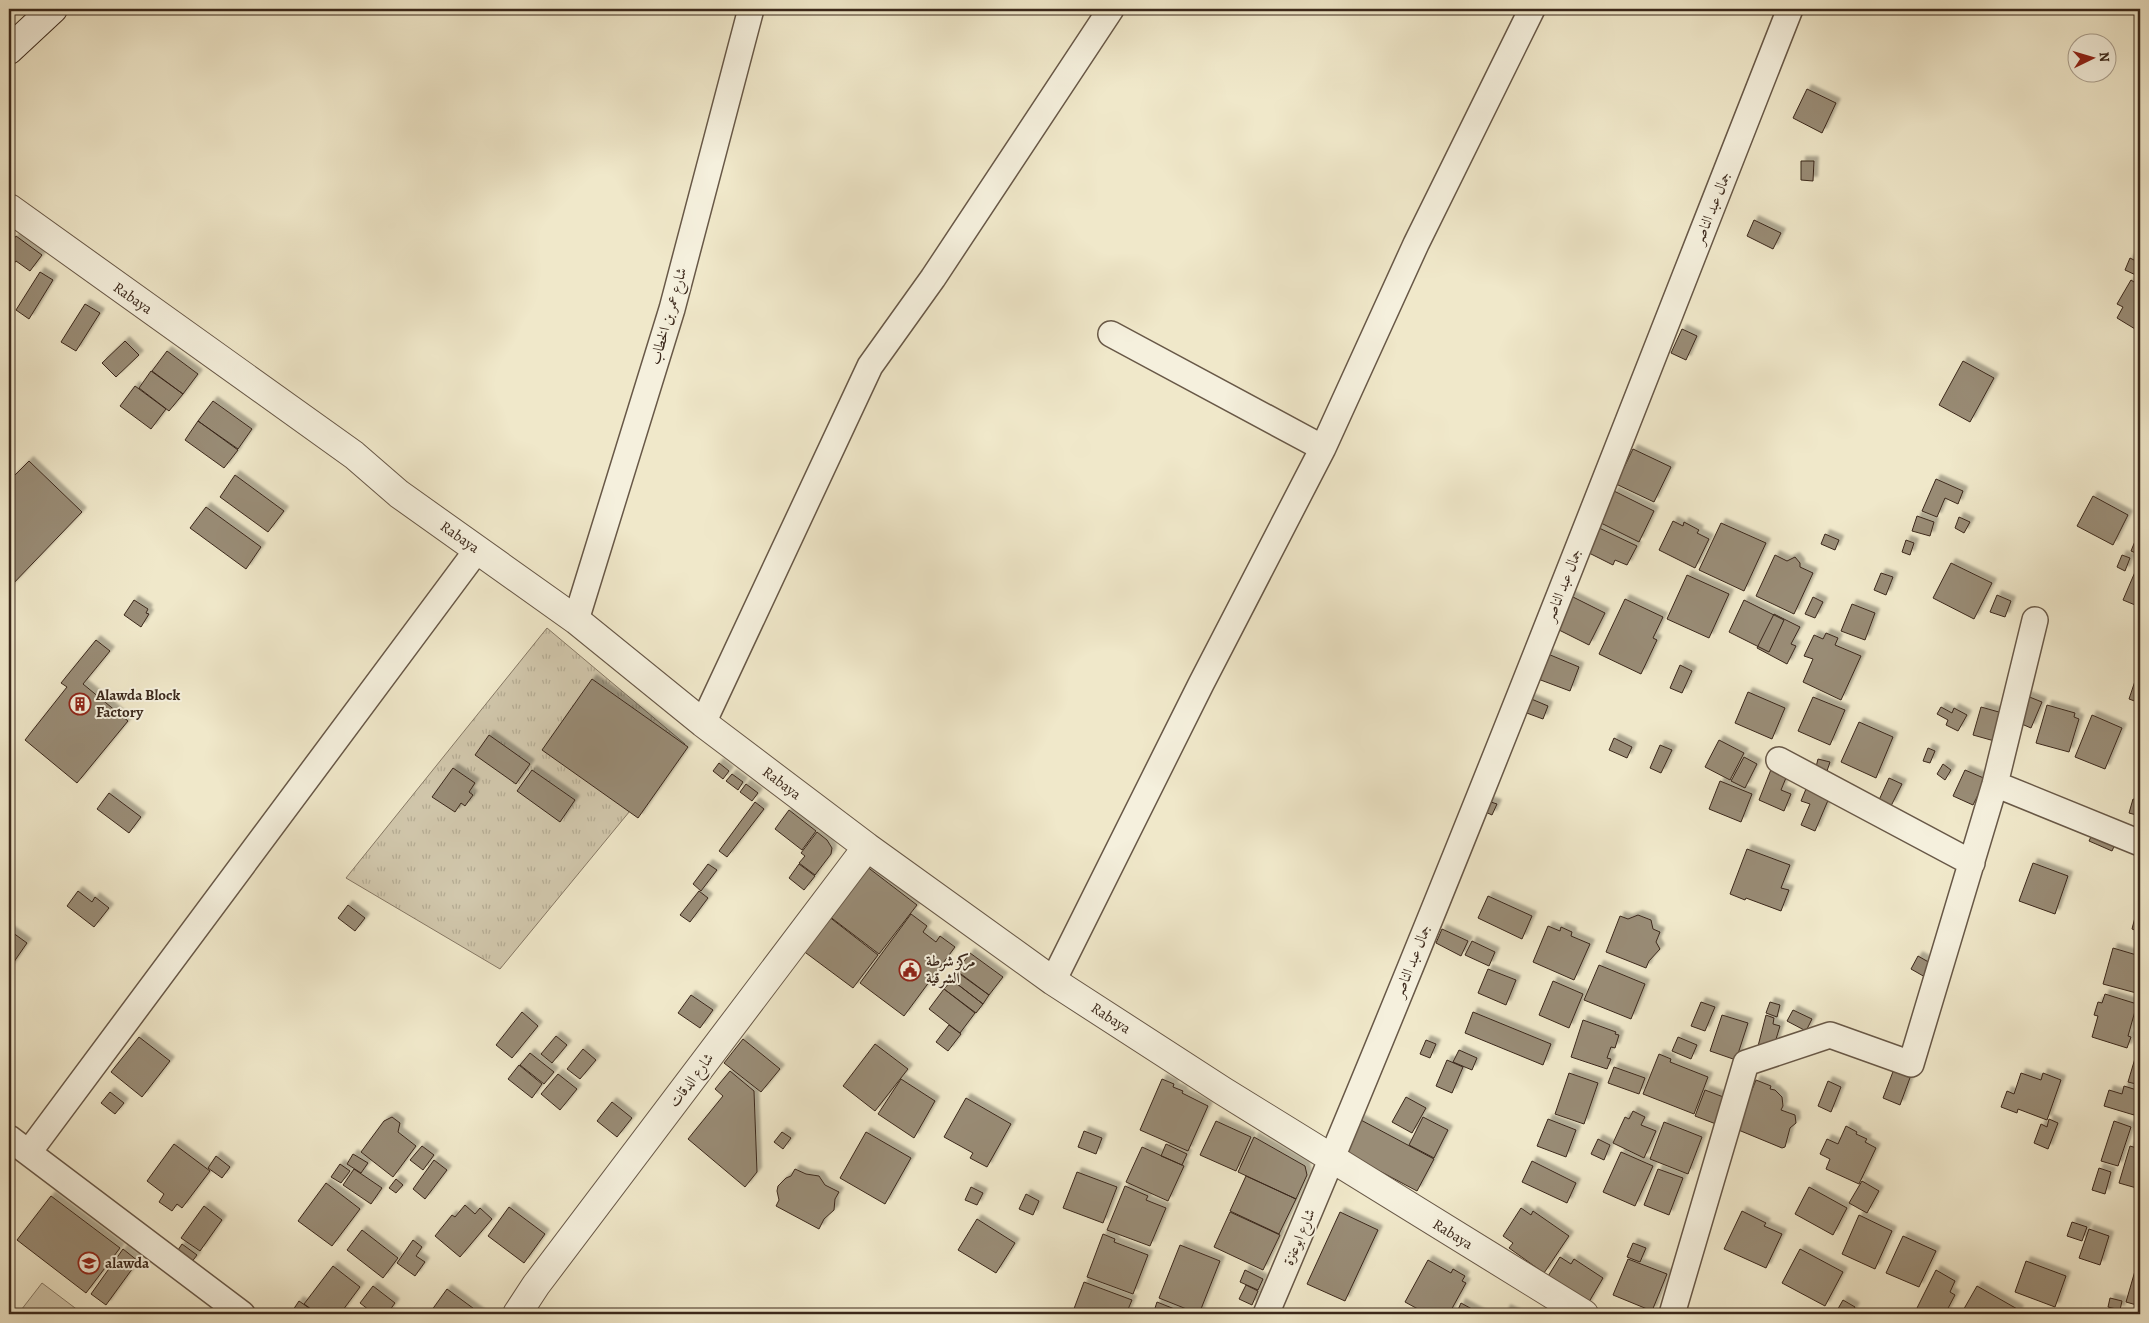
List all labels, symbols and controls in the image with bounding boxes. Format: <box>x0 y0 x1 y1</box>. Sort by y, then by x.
north arrow <box>2066 32 2116 82</box>
text: N <box>2095 51 2114 63</box>
street label: جمال عبد الناصر <box>1688 169 1736 249</box>
street label: شارع عمر بن الخطاب <box>645 265 694 368</box>
street label: Rabaya <box>109 277 157 319</box>
street label: Rabaya <box>436 516 484 558</box>
street label: جمال عبد الناصر <box>1539 546 1587 626</box>
place label: Alawda Block Factory <box>95 685 180 722</box>
building icon: Alawda Block Factory <box>68 692 92 716</box>
street label: Rabaya <box>759 762 805 804</box>
street label: جمال عبد الناصر <box>1388 922 1436 1002</box>
place label: مركز شرطة الشرقية <box>926 951 975 989</box>
public building icon: مركز شرطة الشرقية <box>898 958 922 982</box>
street label: Rabaya <box>1087 998 1135 1038</box>
street label: شارع الدقات <box>664 1049 720 1113</box>
street label: شارع ابوعنزة <box>1278 1206 1323 1270</box>
street label: Rabaya <box>1429 1214 1477 1254</box>
school or university icon: alawda <box>77 1251 101 1275</box>
place label: alawda <box>105 1253 150 1273</box>

